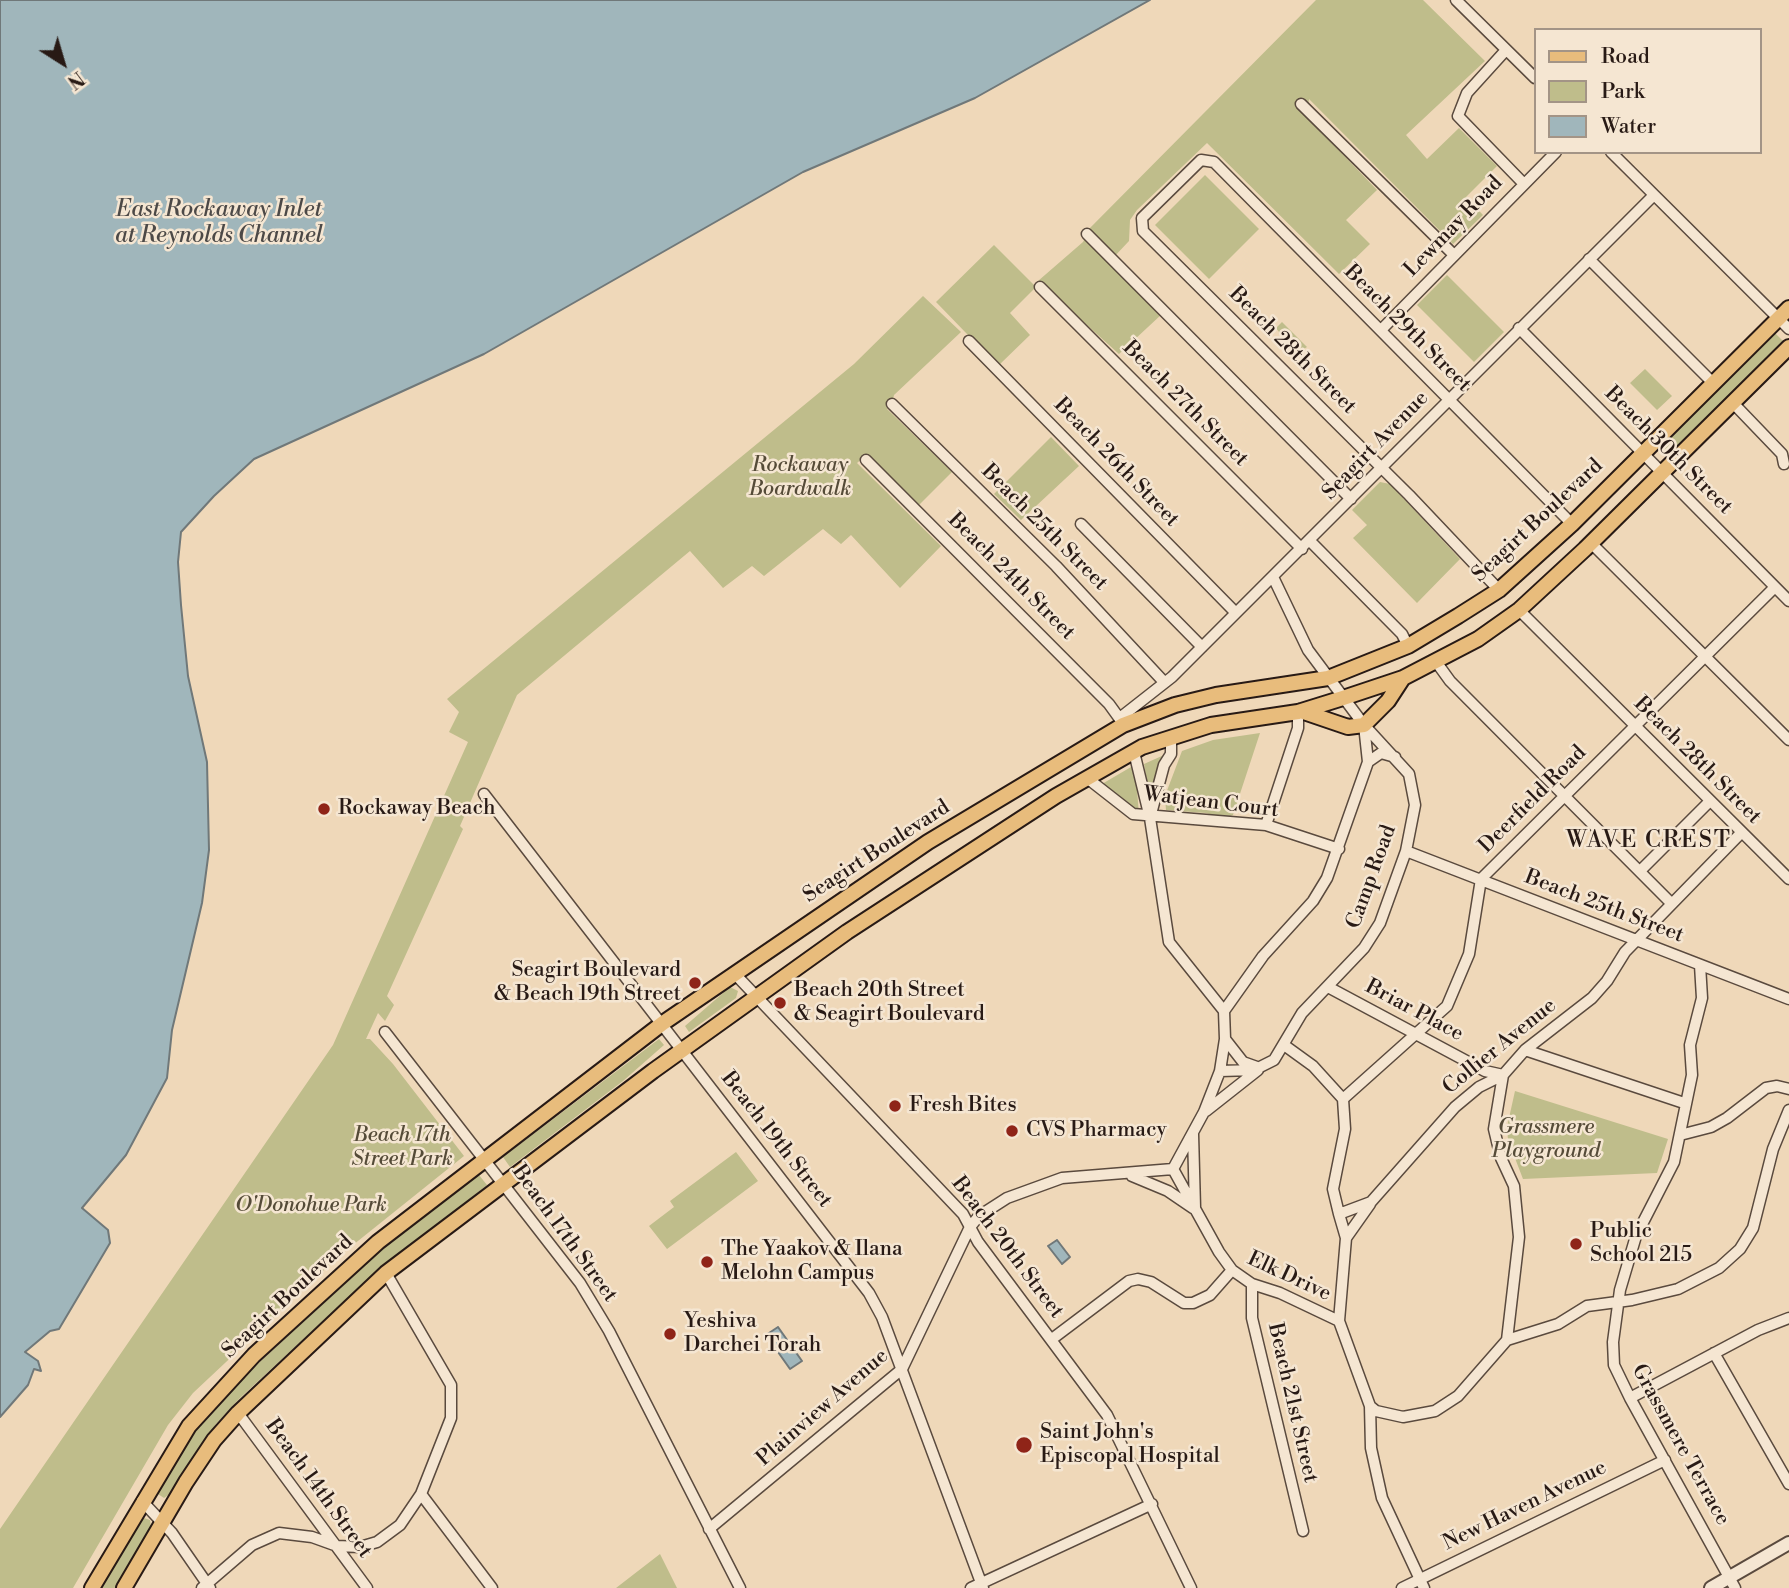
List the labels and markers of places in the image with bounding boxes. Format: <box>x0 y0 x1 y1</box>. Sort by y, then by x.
place label: Rockaway Beach <box>338 796 495 822</box>
marker: Rockaway Beach <box>316 801 332 817</box>
place label: Seagirt Boulevard & Beach 19th Street <box>494 958 681 1008</box>
marker: Seagirt Boulevard & Beach 19th Street <box>687 975 703 991</box>
place label: Beach 20th Street & Seagirt Boulevard <box>794 978 985 1028</box>
marker: Beach 20th Street & Seagirt Boulevard <box>772 995 788 1011</box>
place label: Fresh Bites <box>909 1093 1017 1119</box>
marker: Fresh Bites <box>887 1098 903 1114</box>
place label: CVS Pharmacy <box>1026 1118 1167 1144</box>
marker: CVS Pharmacy <box>1004 1123 1020 1139</box>
place label: Public School 215 <box>1590 1219 1692 1269</box>
marker: Public School 215 <box>1568 1236 1584 1252</box>
place label: The Yaakov & Ilana Melohn Campus <box>721 1237 903 1287</box>
marker: The Yaakov & Ilana Melohn Campus <box>699 1254 715 1270</box>
place label: Yeshiva Darchei Torah <box>684 1309 821 1359</box>
marker: Yeshiva Darchei Torah <box>662 1326 678 1342</box>
place label: Saint John's Episcopal Hospital <box>1040 1420 1220 1470</box>
marker: Saint John's Episcopal Hospital <box>1014 1435 1034 1455</box>

